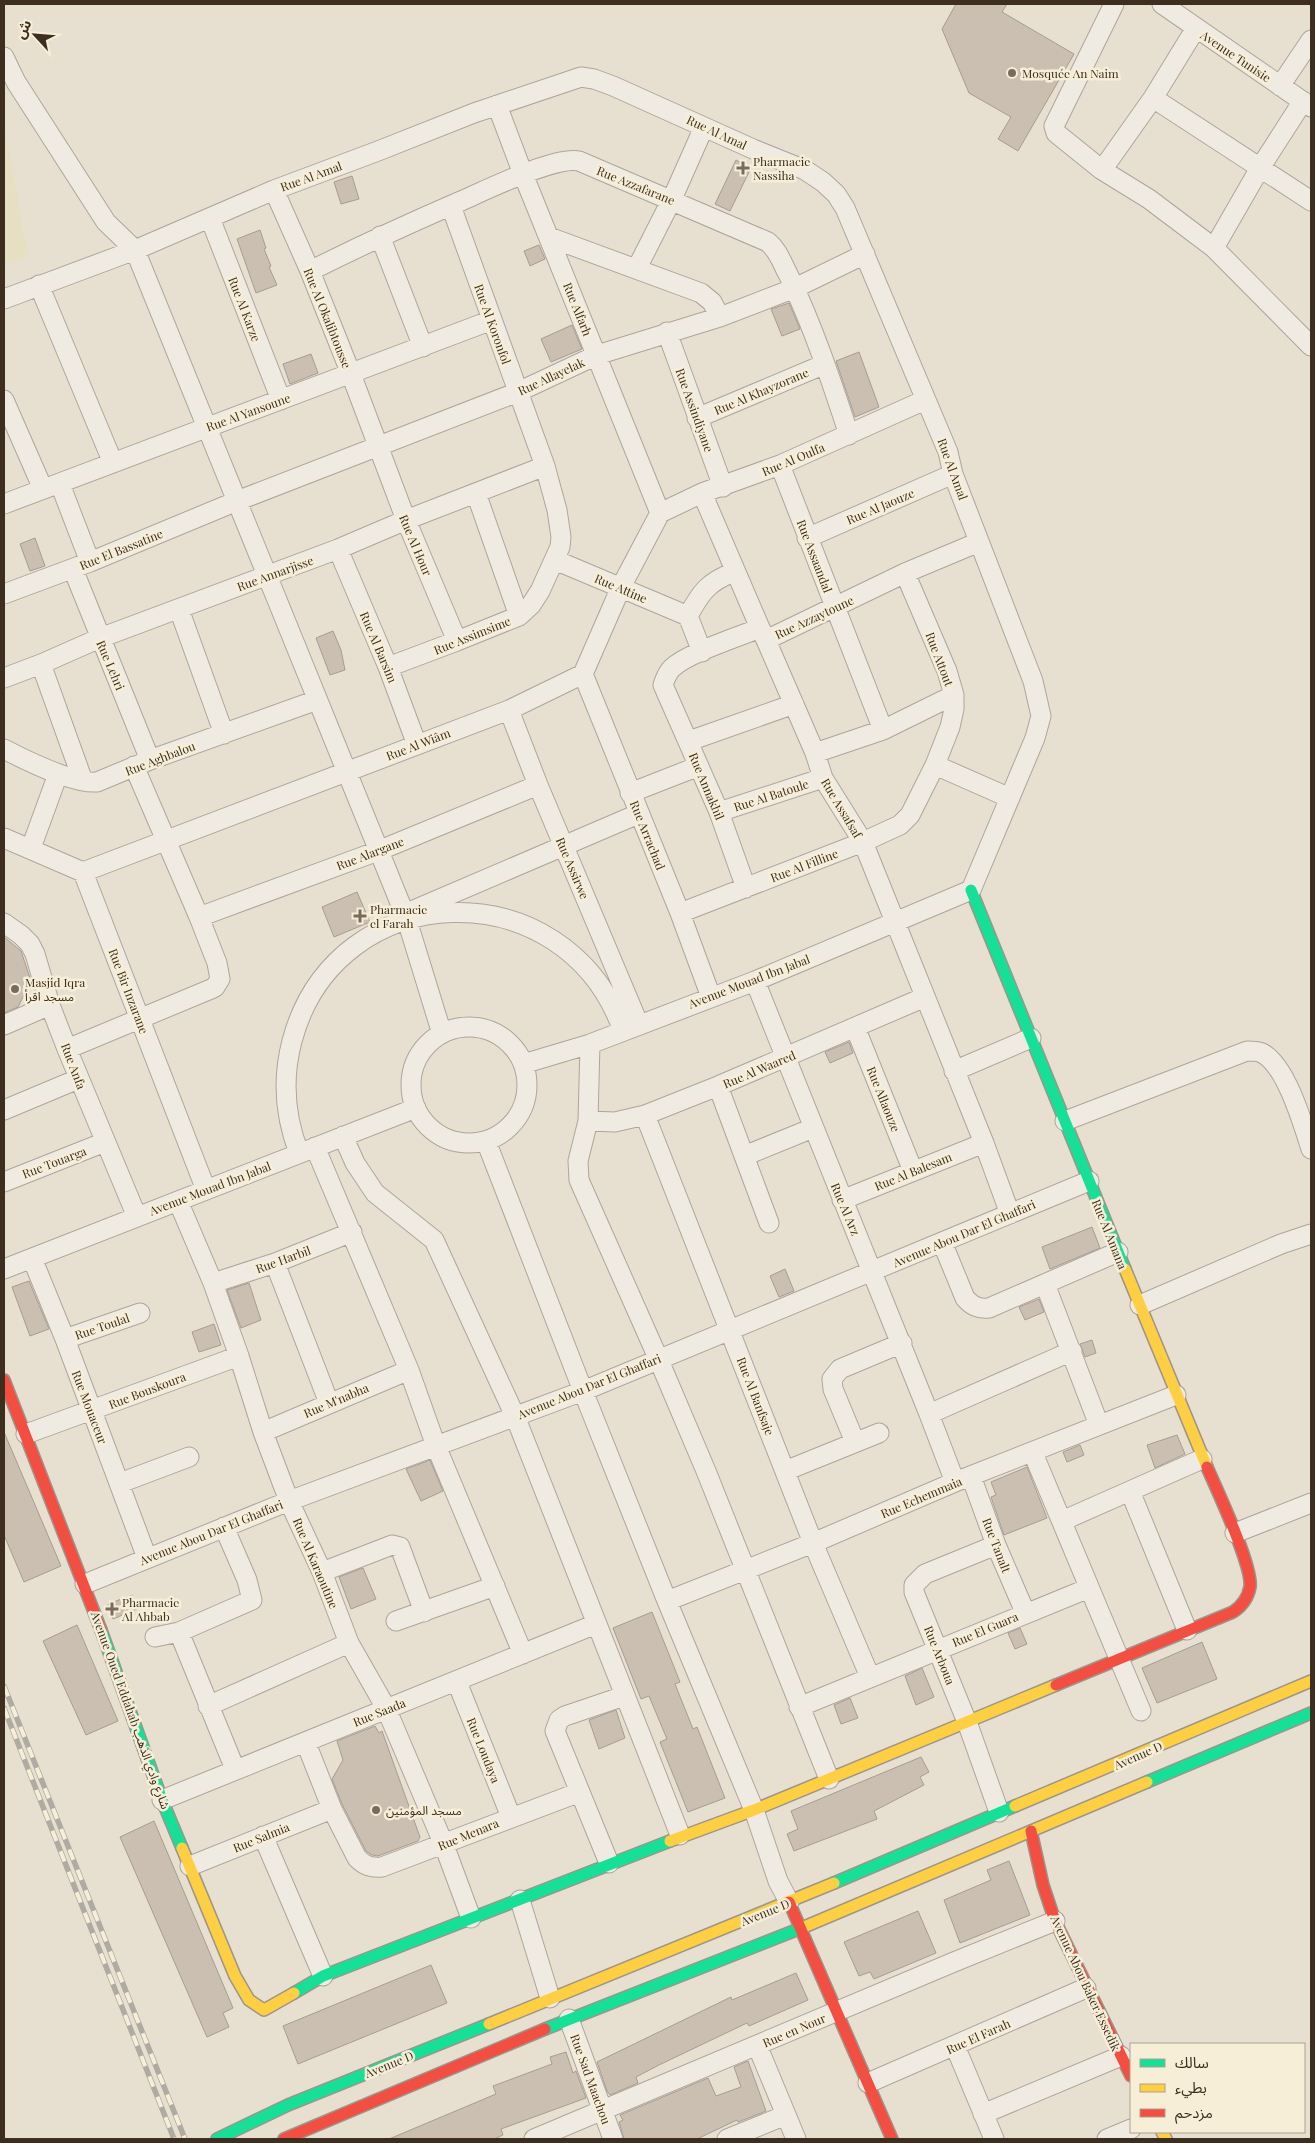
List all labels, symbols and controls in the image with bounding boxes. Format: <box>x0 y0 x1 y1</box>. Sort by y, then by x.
north arrow <box>10 10 60 60</box>
text: ش <box>10 16 36 42</box>
street label: Avenue Tunisie <box>1197 26 1274 85</box>
place label: Mosquée An Naim <box>1022 65 1119 81</box>
marker: Mosquée An Naim <box>1006 67 1018 79</box>
street label: Rue Al Amal <box>684 111 750 153</box>
place label: Pharmacie Nassiha <box>753 153 810 183</box>
street label: Rue Al Amal <box>278 157 345 195</box>
street label: Rue Azzafarane <box>595 162 677 208</box>
marker: Pharmacie Nassiha <box>737 162 749 174</box>
street label: Rue Al Okalibtousse <box>301 265 355 371</box>
street label: Rue Al Karze <box>225 274 265 344</box>
street label: Rue Alfarh <box>560 280 596 338</box>
street label: Rue Al Koronfol <box>471 282 515 367</box>
street label: Rue Allayelak <box>515 353 587 398</box>
street label: Rue Al Khayzorane <box>711 364 811 418</box>
street label: Rue Assindiyane <box>672 366 718 454</box>
street label: Rue Al Yansoune <box>204 389 292 435</box>
street label: Rue Al Amal <box>934 436 972 503</box>
street label: Rue Al Oulfa <box>759 439 827 479</box>
street label: Rue Al Jaouze <box>844 485 916 527</box>
street label: Rue Al Hour <box>396 512 436 579</box>
street label: Rue Assaandal <box>794 517 837 595</box>
street label: Rue El Bassatine <box>77 525 165 573</box>
street label: Rue Annarjisse <box>235 552 315 594</box>
street label: Rue Attine <box>592 570 650 606</box>
street label: Rue Azzaytoune <box>772 592 856 642</box>
street label: Rue Al Barsim <box>357 609 401 685</box>
street label: Rue Assimsime <box>431 612 513 658</box>
street label: Rue Attout <box>922 630 958 689</box>
street label: Rue Lehri <box>93 638 129 693</box>
street label: Rue Al Wiâm <box>384 724 453 764</box>
street label: Rue Aghbalou <box>123 737 197 779</box>
street label: Rue Annakhil <box>686 750 729 823</box>
street label: Rue Al Batoule <box>731 775 811 815</box>
street label: Rue Assafsaf <box>818 775 867 842</box>
street label: Rue Arrachad <box>627 798 669 872</box>
street label: Rue Alargane <box>334 833 406 873</box>
street label: Rue Assirwe <box>553 835 593 901</box>
street label: Rue Al Filline <box>768 845 840 885</box>
place label: Pharmacie el Farah <box>370 901 427 931</box>
marker: Pharmacie el Farah <box>354 910 366 922</box>
street label: Rue Bir Inzarane <box>105 946 153 1036</box>
street label: Avenue Mouad Ibn Jabal <box>685 950 813 1012</box>
place label: Masjid Iqra مسجد اقرأ <box>25 974 85 1004</box>
marker: Masjid Iqra مسجد اقرأ <box>9 983 21 995</box>
street label: Rue Anfa <box>58 1041 90 1091</box>
street label: Rue Al Waared <box>720 1047 798 1091</box>
street label: Rue Allaouze <box>864 1064 904 1134</box>
street label: Rue Touarga <box>20 1142 88 1182</box>
street label: Rue Al Balesam <box>872 1148 954 1194</box>
street label: Avenue Mouad Ibn Jabal <box>146 1157 274 1219</box>
street label: Rue Al Arz <box>828 1180 864 1238</box>
street label: Avenue Abou Dar El Ghaffari <box>889 1195 1038 1271</box>
street label: Rue Al Amana <box>1089 1197 1131 1271</box>
street label: Rue Harbil <box>253 1241 313 1276</box>
street label: Rue Toulal <box>73 1309 132 1343</box>
street label: Avenue Abou Dar El Ghaffari <box>514 1350 664 1423</box>
street label: Rue Al Banfsaje <box>734 1355 778 1437</box>
street label: Rue Mouaceur <box>69 1368 112 1447</box>
street label: Rue Bouskoura <box>106 1368 188 1412</box>
street label: Rue M'nabha <box>301 1379 371 1421</box>
street label: Rue Echemmaia <box>878 1473 964 1521</box>
street label: Avenue Abou Dar El Ghaffari <box>136 1496 286 1569</box>
street label: Rue Al Karaoutine <box>290 1515 342 1611</box>
street label: Rue Tanalt <box>979 1515 1015 1575</box>
place label: Pharmacie Al Ahbab <box>121 1594 179 1624</box>
marker: Pharmacie Al Ahbab <box>106 1603 118 1615</box>
street label: Avenue Oued Eddahab شارع وادي الذهب <box>85 1608 174 1812</box>
street label: Rue El Guara <box>950 1608 1020 1650</box>
street label: Rue Arboua <box>921 1623 959 1687</box>
street label: Rue Saada <box>350 1694 408 1730</box>
street label: Rue Loudaya <box>464 1715 504 1785</box>
street label: Avenue D <box>1110 1737 1165 1773</box>
place label: مسجد المؤمنين <box>386 1802 462 1818</box>
marker: مسجد المؤمنين <box>370 1804 382 1816</box>
street label: Rue Menara <box>435 1814 501 1854</box>
street label: Rue Salmia <box>230 1818 292 1856</box>
street label: Avenue D <box>737 1895 792 1929</box>
street label: Avenue Abou Baker Essedik <box>1047 1912 1125 2054</box>
street label: Rue en Nour <box>760 2009 829 2050</box>
street label: Rue El Farah <box>943 2015 1013 2057</box>
street label: Rue Sad Maachou <box>567 2032 615 2126</box>
legend <box>1130 2043 1305 2133</box>
street label: Avenue D <box>361 2047 416 2081</box>
text: سالك <box>1175 2052 1209 2072</box>
text: بطيء <box>1175 2077 1207 2099</box>
text: مزدحم <box>1175 2102 1213 2124</box>

